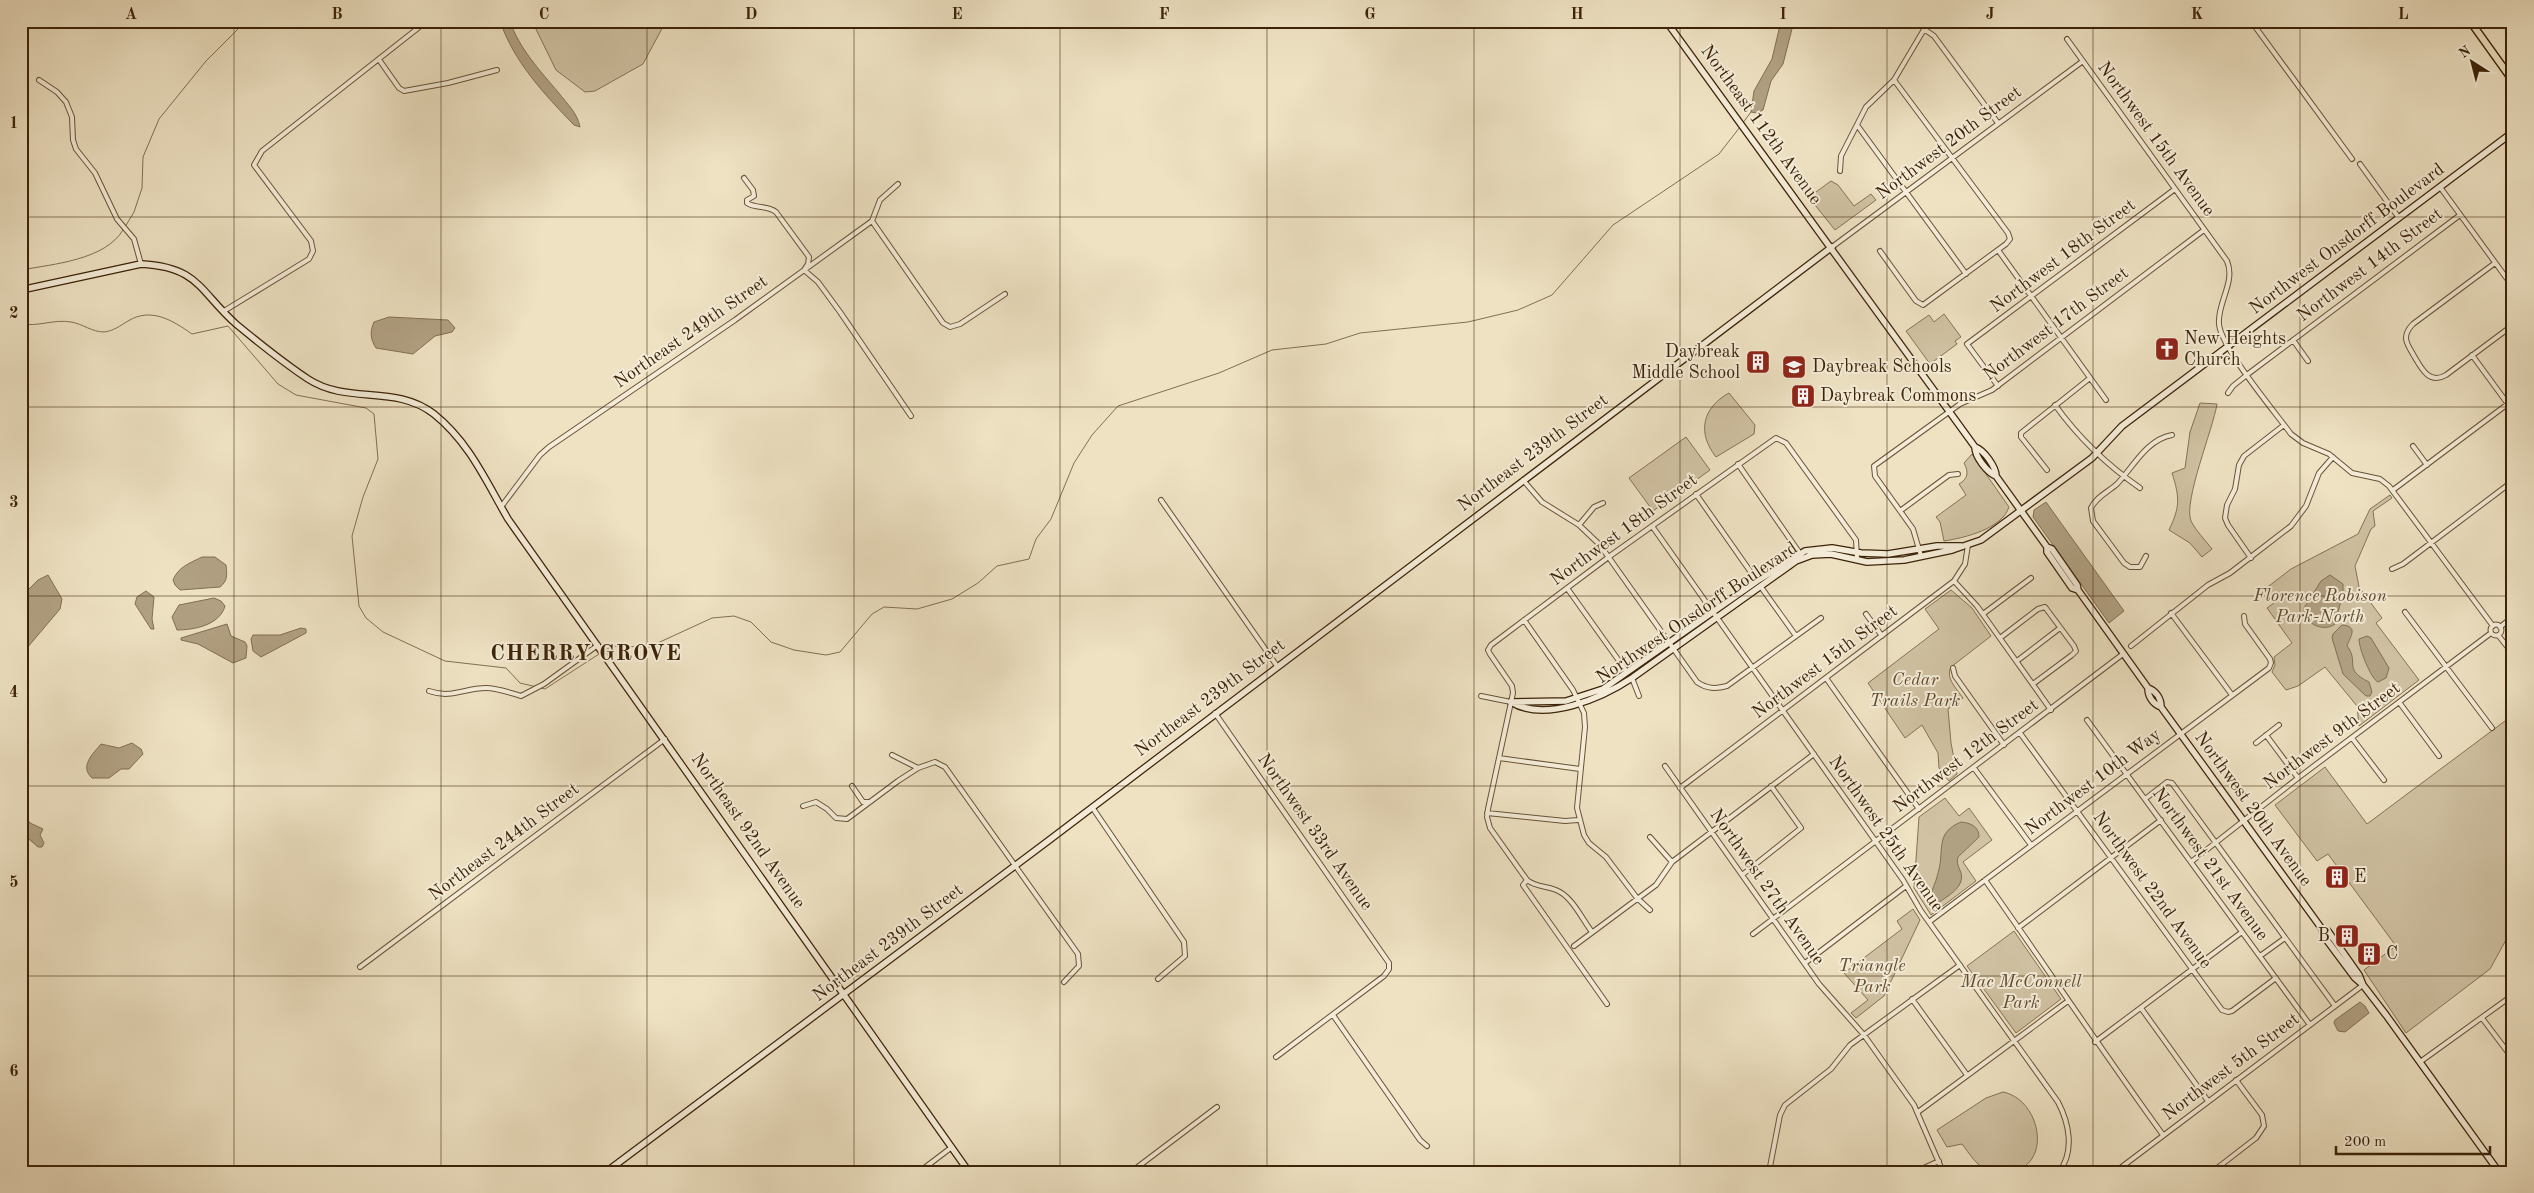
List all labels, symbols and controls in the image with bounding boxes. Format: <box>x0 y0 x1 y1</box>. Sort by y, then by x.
text: A <box>125 7 137 23</box>
text: B <box>331 7 343 23</box>
text: C <box>539 7 549 23</box>
text: D <box>745 7 757 23</box>
text: E <box>951 7 963 23</box>
text: F <box>1159 7 1170 23</box>
text: G <box>1364 7 1376 23</box>
text: H <box>1570 7 1584 23</box>
text: I <box>1779 7 1787 23</box>
text: J <box>1986 7 1995 23</box>
text: K <box>2191 7 2203 23</box>
text: L <box>2398 7 2409 23</box>
north arrow <box>2446 38 2496 88</box>
street label: Northeast 112th Avenue <box>1697 42 1825 208</box>
text: N <box>2457 43 2474 61</box>
street label: Northwest 15th Avenue <box>2094 58 2218 220</box>
street label: Northwest 20th Street <box>1873 83 2025 203</box>
text: 1 <box>9 116 19 132</box>
street label: Northwest Onsdorff Boulevard <box>2246 160 2448 318</box>
street label: Northwest 18th Street <box>1987 196 2139 316</box>
street label: Northwest 14th Street <box>2294 205 2446 325</box>
street label: Northwest 17th Street <box>1980 264 2132 384</box>
street label: Northeast 249th Street <box>611 272 771 392</box>
text: 2 <box>9 306 19 322</box>
place label: New Heights Church <box>2184 330 2286 369</box>
church icon: New Heights Church <box>2154 336 2180 362</box>
place label: Daybreak Middle School <box>1632 343 1740 382</box>
building icon: Daybreak Middle School <box>1745 349 1771 375</box>
school or university icon: Daybreak Schools <box>1781 354 1807 380</box>
place label: Daybreak Schools <box>1812 358 1952 376</box>
building icon: Daybreak Commons <box>1790 383 1816 409</box>
place label: Daybreak Commons <box>1820 387 1977 405</box>
street label: Northeast 239th Street <box>1455 391 1611 515</box>
street label: Northwest 18th Street <box>1547 471 1701 589</box>
text: 3 <box>9 495 19 511</box>
street label: Northwest Onsdorff Boulevard <box>1593 539 1801 687</box>
park label: Florence Robison Park-North <box>2252 587 2387 626</box>
street label: Northwest 15th Street <box>1749 602 1901 722</box>
street label: Northeast 239th Street <box>1132 636 1288 760</box>
district label: CHERRY GROVE <box>490 643 682 665</box>
park label: Cedar Trails Park <box>1870 671 1961 710</box>
street label: Northwest 9th Street <box>2260 679 2404 793</box>
text: 4 <box>9 685 19 701</box>
street label: Northwest 12th Street <box>1890 696 2042 816</box>
street label: Northwest 10th Way <box>2022 725 2165 839</box>
street label: Northwest 20th Avenue <box>2191 728 2315 890</box>
street label: Northeast 92nd Avenue <box>688 750 808 912</box>
street label: Northwest 33rd Avenue <box>1254 750 1376 914</box>
street label: Northwest 25th Avenue <box>1825 753 1947 915</box>
street label: Northeast 244th Street <box>426 780 582 904</box>
street label: Northwest 21st Avenue <box>2149 784 2271 944</box>
street label: Northwest 27th Avenue <box>1706 806 1828 968</box>
street label: Northwest 22nd Avenue <box>2089 808 2215 972</box>
building icon: E <box>2324 864 2350 890</box>
place label: E <box>2354 868 2366 886</box>
text: 5 <box>9 875 19 891</box>
street label: Northeast 239th Street <box>810 881 966 1005</box>
building icon: B <box>2334 923 2360 949</box>
place label: B <box>2318 927 2330 945</box>
building icon: C <box>2356 941 2382 967</box>
place label: C <box>2386 945 2398 963</box>
park label: Triangle Park <box>1838 957 1906 996</box>
park label: Mac McConnell Park <box>1960 973 2082 1012</box>
street label: Northwest 5th Street <box>2159 1010 2303 1124</box>
text: 6 <box>9 1064 19 1080</box>
scale bar <box>2336 1123 2490 1155</box>
text: 200 m <box>2344 1135 2386 1150</box>

